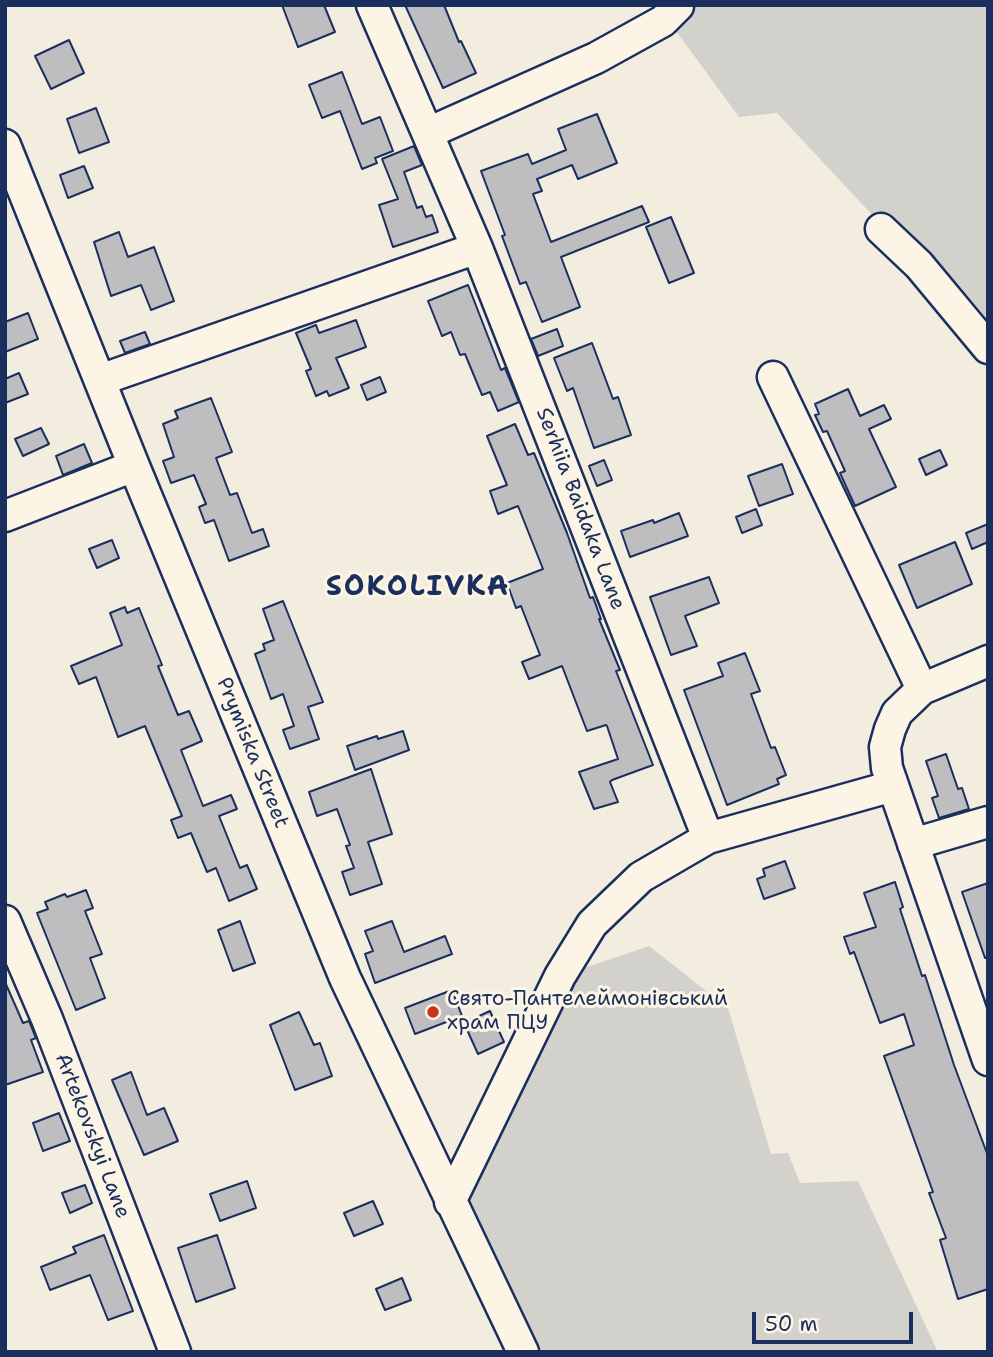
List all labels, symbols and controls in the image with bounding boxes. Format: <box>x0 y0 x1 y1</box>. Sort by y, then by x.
street label: Serhiia Baidaka Lane <box>530 404 630 614</box>
district label: SOKOLIVKA <box>327 571 509 605</box>
street label: Prymiska Street <box>210 674 294 832</box>
place label: Свято-Пантелеймонівський храм ПЦУ <box>447 987 728 1037</box>
marker: Свято-Пантелеймонівський храм ПЦУ <box>425 1004 441 1020</box>
street label: Artekovskyi Lane <box>49 1050 135 1222</box>
scale bar <box>755 1298 916 1342</box>
text: 50 m <box>765 1310 818 1338</box>

